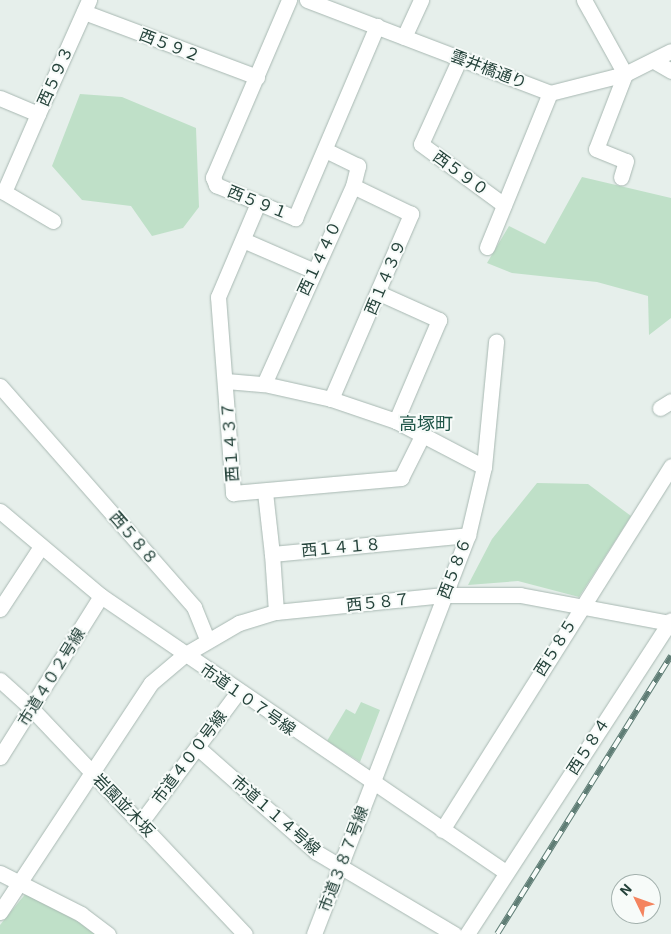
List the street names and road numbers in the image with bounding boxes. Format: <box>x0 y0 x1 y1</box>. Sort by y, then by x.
street label: 西５９２ <box>137 25 203 65</box>
street label: 西５９３ <box>33 43 77 109</box>
street label: 雲井橋通り <box>448 46 530 92</box>
street label: 西５９０ <box>429 146 493 200</box>
street label: 西５９１ <box>225 181 291 223</box>
street label: 西１４４０ <box>293 218 345 298</box>
street label: 西１４３９ <box>361 236 409 318</box>
street label: 西１４３７ <box>218 401 242 483</box>
street label: 西５８８ <box>106 508 162 568</box>
street label: 西１４１８ <box>300 534 382 560</box>
street label: 西５８６ <box>434 535 474 601</box>
street label: 西５８７ <box>345 589 411 615</box>
street label: 西５８５ <box>530 615 580 679</box>
street label: 市道４０２号線 <box>13 624 89 730</box>
street label: 市道１０７号線 <box>197 659 299 739</box>
street label: 市道４００号線 <box>148 706 230 808</box>
street label: 西５８４ <box>563 714 613 778</box>
street label: 岩園並木坂 <box>89 770 159 840</box>
street label: 市道１１４号線 <box>227 771 325 859</box>
street label: 市道３８７号線 <box>314 803 372 915</box>

